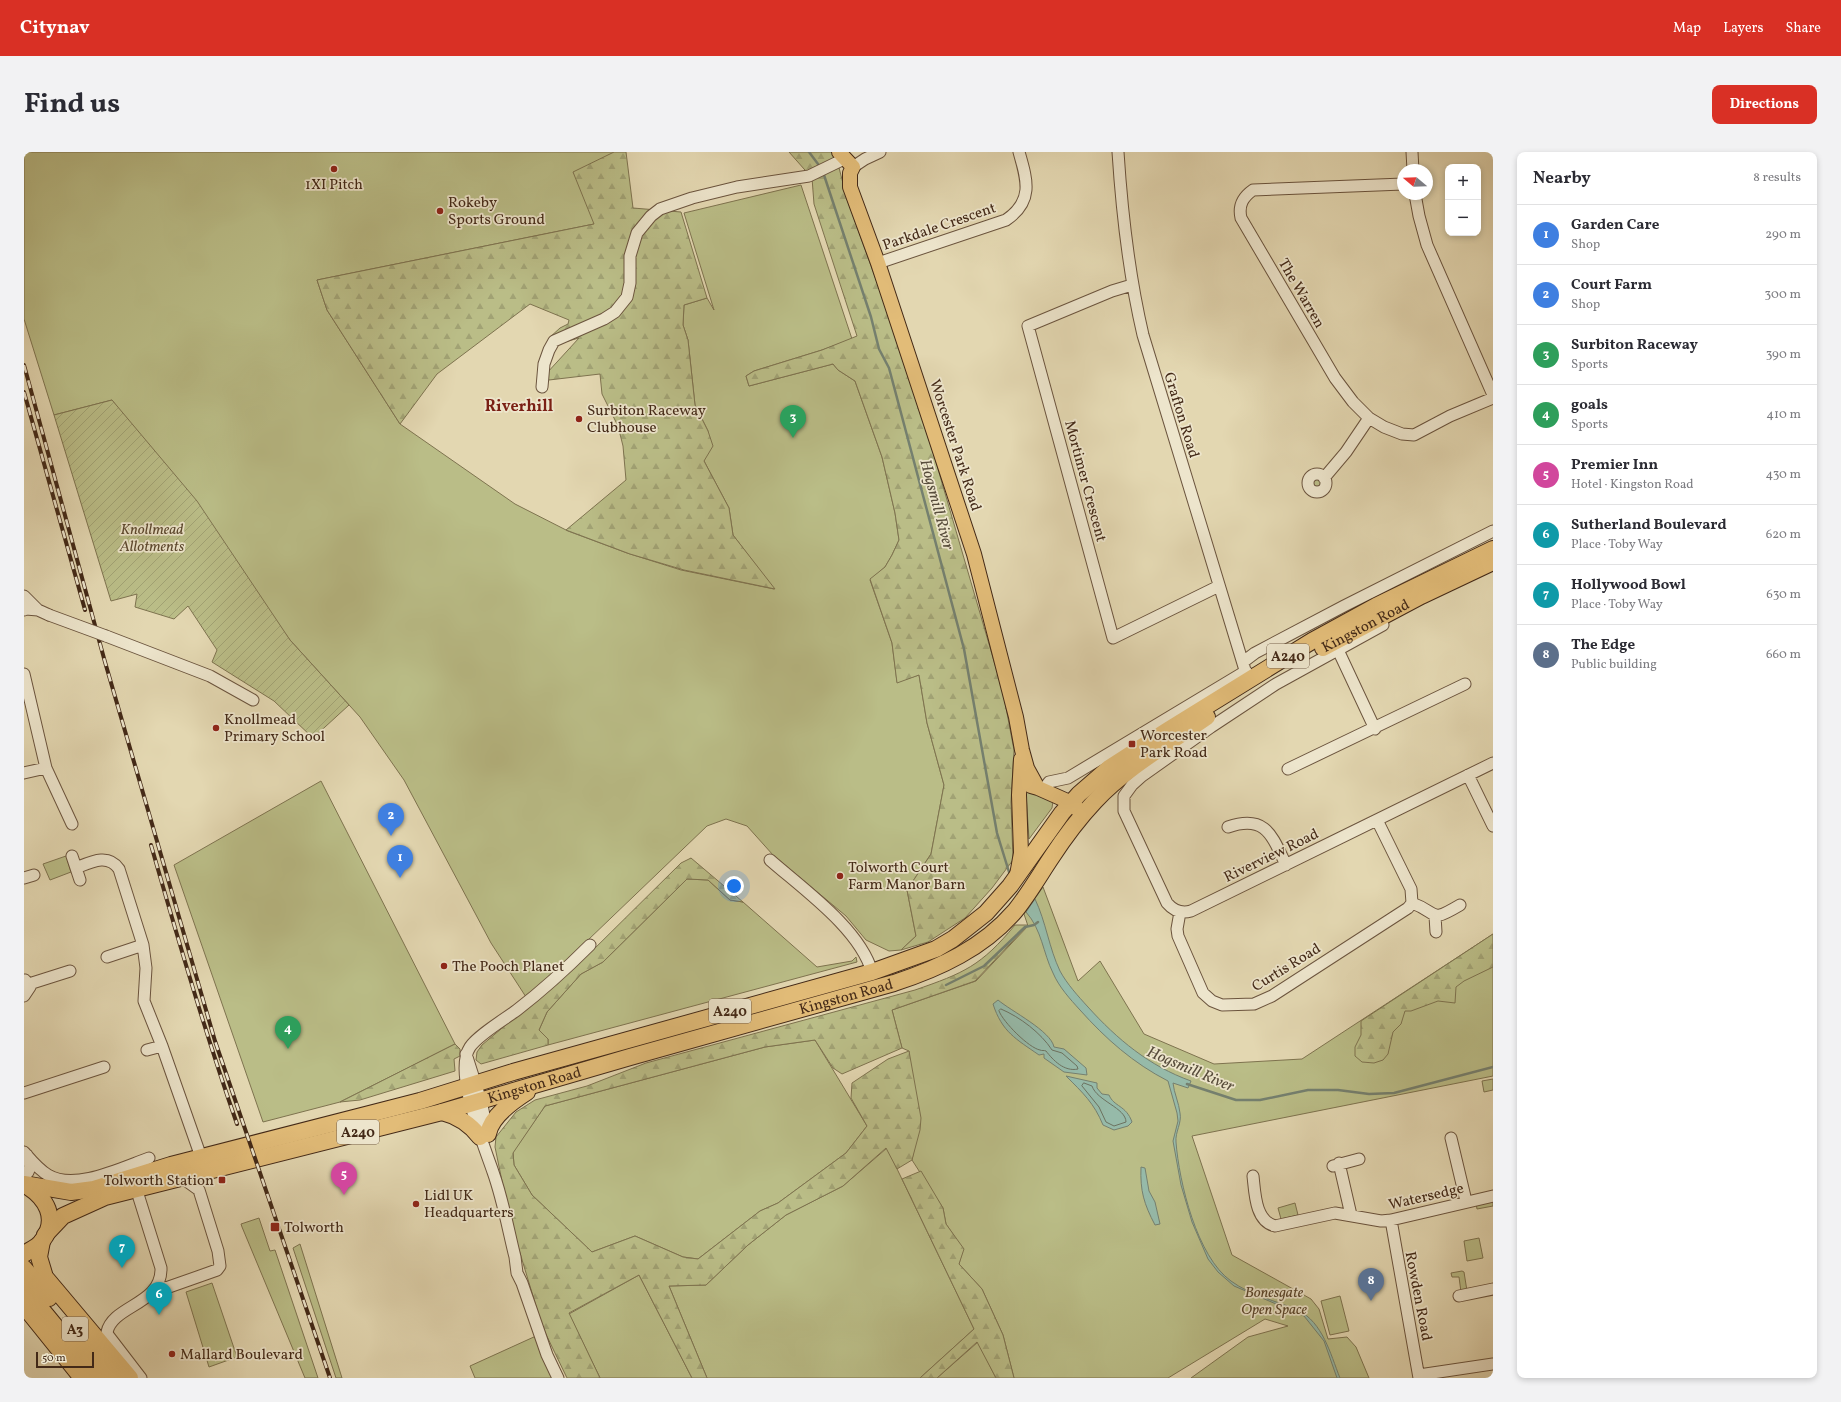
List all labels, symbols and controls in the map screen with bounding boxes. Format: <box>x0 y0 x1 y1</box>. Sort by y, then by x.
text: Citynav <box>20 15 90 41</box>
text: Map <box>1673 19 1701 38</box>
text: Layers <box>1723 19 1763 38</box>
text: Share <box>1785 19 1821 38</box>
text: Find us <box>24 85 120 124</box>
button: Directions <box>1712 85 1817 124</box>
marker: 1XI Pitch <box>329 164 339 174</box>
north arrow <box>1397 164 1433 200</box>
map controls <box>1445 164 1481 236</box>
button: + <box>1445 164 1481 200</box>
text: Nearby <box>1533 167 1591 190</box>
text: 8 results <box>1753 169 1801 187</box>
place label: 1XI Pitch <box>305 175 363 196</box>
place label: Rokeby Sports Ground <box>448 193 545 231</box>
street label: Parkdale Crescent <box>880 198 999 257</box>
button: − <box>1445 200 1481 236</box>
marker: Rokeby Sports Ground <box>435 206 445 216</box>
text: Garden Care <box>1571 215 1659 236</box>
text: 1 <box>1543 226 1549 244</box>
text: 290 m <box>1765 226 1801 244</box>
text: Shop <box>1571 236 1600 254</box>
street label: The Warren <box>1272 255 1329 332</box>
text: Court Farm <box>1571 275 1652 296</box>
text: 2 <box>1543 286 1549 304</box>
text: 300 m <box>1765 286 1801 304</box>
text: Shop <box>1571 296 1600 314</box>
text: Surbiton Raceway <box>1571 335 1698 356</box>
text: 3 <box>1543 346 1549 364</box>
text: 390 m <box>1766 346 1801 364</box>
text: Sports <box>1571 356 1608 374</box>
street label: Grafton Road <box>1158 370 1204 461</box>
street label: Worcester Park Road <box>923 377 986 514</box>
text: goals <box>1571 395 1608 416</box>
district label: Riverhill <box>485 396 554 418</box>
place label: Surbiton Raceway Clubhouse <box>587 401 706 439</box>
pin: 3 <box>780 405 806 438</box>
text: 4 <box>1542 406 1550 424</box>
text: 410 m <box>1766 406 1801 424</box>
marker: Surbiton Raceway Clubhouse <box>574 414 584 424</box>
text: Sports <box>1571 416 1608 434</box>
street label: Mortimer Crescent <box>1058 418 1111 544</box>
text: Premier Inn <box>1571 455 1658 476</box>
water label: Hogsmill River <box>913 457 959 553</box>
text: 5 <box>1543 466 1549 484</box>
text: 430 m <box>1765 466 1801 484</box>
text: Hotel · Kingston Road <box>1571 476 1694 494</box>
text: Sutherland Boulevard <box>1571 515 1727 536</box>
park label: Knollmead Allotments <box>119 520 185 558</box>
text: 6 <box>1542 526 1550 544</box>
text: 620 m <box>1766 526 1801 544</box>
text: Place · Toby Way <box>1571 536 1663 554</box>
text: Hollywood Bowl <box>1571 575 1686 596</box>
text: 7 <box>1543 586 1549 604</box>
text: 630 m <box>1766 586 1801 604</box>
street label: Kingston Road <box>1318 595 1414 659</box>
text: Place · Toby Way <box>1571 596 1663 614</box>
text: The Edge <box>1571 635 1635 656</box>
road number: A240 <box>1267 644 1309 668</box>
text: 8 <box>1542 646 1550 664</box>
text: 660 m <box>1766 646 1801 664</box>
text: Public building <box>1571 656 1657 674</box>
place label: Knollmead Primary School <box>224 710 325 748</box>
marker: Knollmead Primary School <box>211 723 221 733</box>
place label: Worcester Park Road <box>1140 726 1208 764</box>
marker: Worcester Park Road <box>1127 739 1137 749</box>
pin: 2 <box>378 803 404 836</box>
street label: Riverview Road <box>1221 824 1323 888</box>
pin: 1 <box>387 845 413 878</box>
place label: Tolworth Court Farm Manor Barn <box>848 858 965 896</box>
marker: Tolworth Court Farm Manor Barn <box>835 871 845 881</box>
your location <box>724 876 744 896</box>
street label: Curtis Road <box>1248 939 1325 998</box>
place label: The Pooch Planet <box>452 957 564 978</box>
marker: The Pooch Planet <box>439 961 449 971</box>
street label: Kingston Road <box>797 975 896 1021</box>
road number: A240 <box>709 999 751 1023</box>
pin: 4 <box>275 1016 301 1049</box>
water label: Hogsmill River <box>1143 1042 1238 1099</box>
street label: Kingston Road <box>485 1063 584 1110</box>
road number: A240 <box>337 1120 379 1144</box>
pin: 5 <box>331 1162 357 1195</box>
place label: Tolworth Station <box>104 1171 214 1192</box>
marker: Tolworth Station <box>217 1175 227 1185</box>
street label: Watersedge <box>1387 1179 1466 1216</box>
place label: Lidl UK Headquarters <box>424 1186 514 1224</box>
marker: Lidl UK Headquarters <box>411 1199 421 1209</box>
place label: Tolworth <box>284 1218 344 1239</box>
marker: Tolworth <box>269 1221 281 1233</box>
pin: 7 <box>109 1235 135 1268</box>
street label: Rowden Road <box>1399 1250 1436 1343</box>
pin: 8 <box>1358 1268 1384 1301</box>
pin: 6 <box>146 1282 172 1315</box>
park label: Bonesgate Open Space <box>1241 1283 1308 1321</box>
road number: A3 <box>62 1317 88 1341</box>
place label: Mallard Boulevard <box>180 1345 303 1366</box>
marker: Mallard Boulevard <box>167 1349 177 1359</box>
scale bar <box>36 1350 94 1369</box>
text: 50 m <box>42 1351 66 1366</box>

